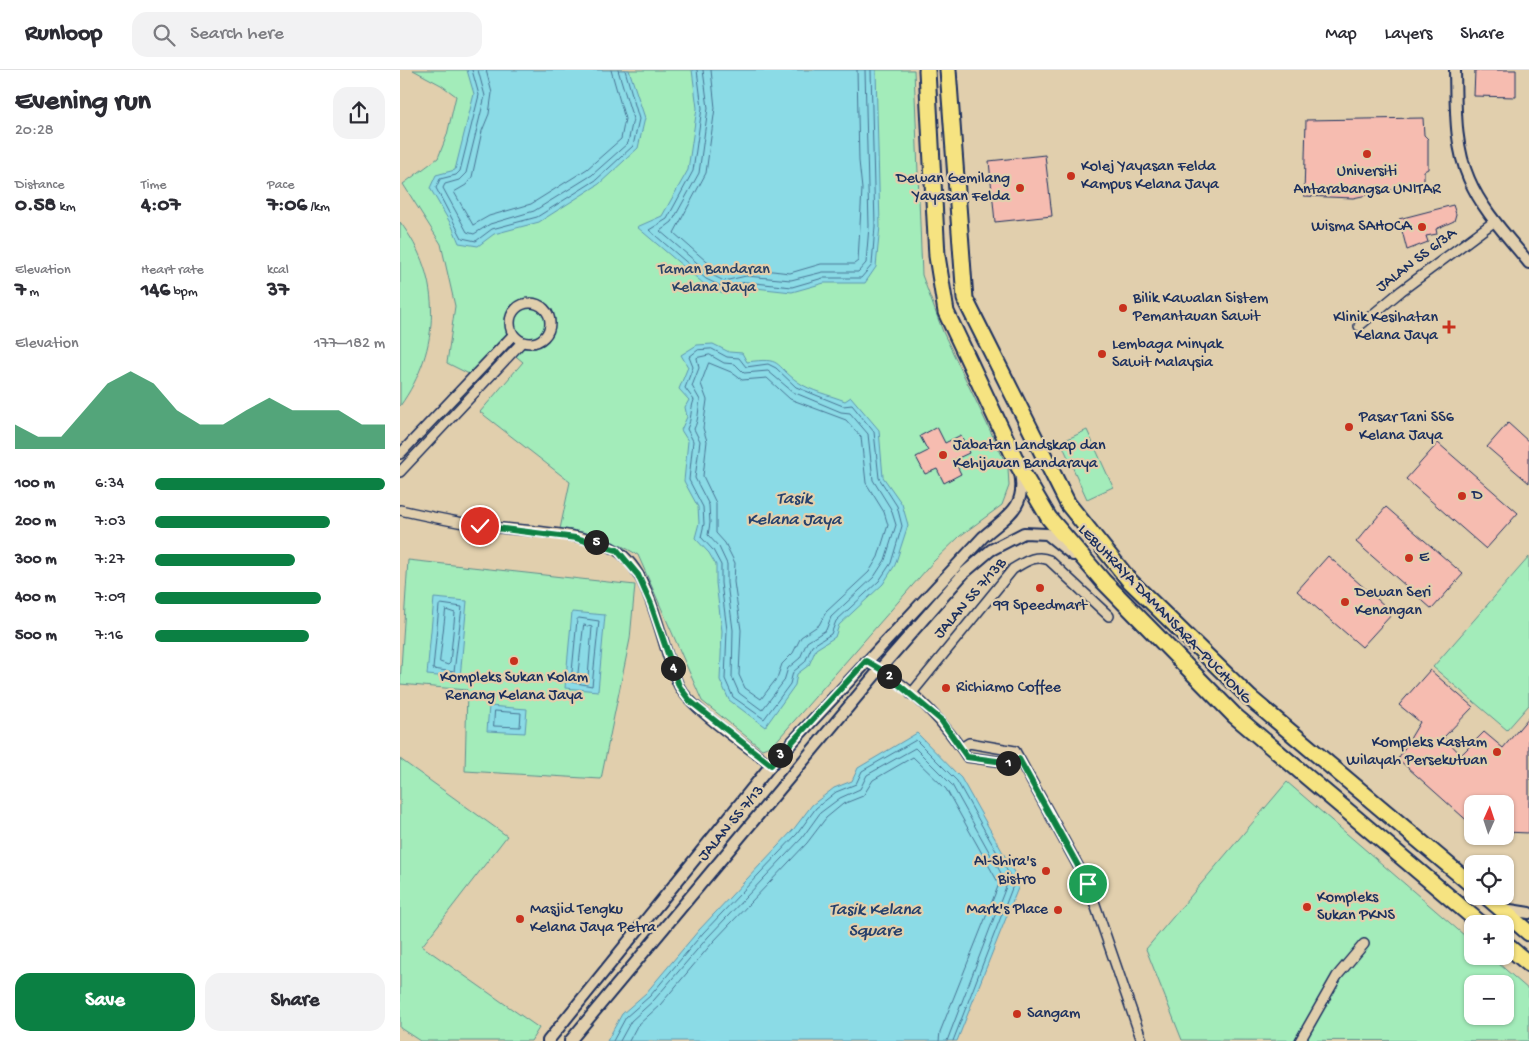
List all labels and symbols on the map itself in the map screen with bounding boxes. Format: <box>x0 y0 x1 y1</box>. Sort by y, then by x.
marker: Universiti Antarabangsa UNITAR <box>1361 148 1373 160</box>
place label: Kolej Yayasan Felda Kampus Kelana Jaya <box>1081 158 1220 195</box>
place label: Universiti Antarabangsa UNITAR <box>1293 163 1441 200</box>
place label: Dewan Gemilang Yayasan Felda <box>895 170 1011 207</box>
marker: Kolej Yayasan Felda Kampus Kelana Jaya <box>1065 170 1077 182</box>
marker: Dewan Gemilang Yayasan Felda <box>1014 182 1026 194</box>
place label: Wisma SAHOCA <box>1311 218 1414 237</box>
marker: Wisma SAHOCA <box>1416 221 1428 233</box>
street label: JALAN SS 6/3A <box>1373 224 1462 297</box>
park label: Taman Bandaran Kelana Jaya <box>657 261 770 298</box>
place label: Bilik Kawalan Sistem Pemantauan Sawit <box>1132 290 1269 327</box>
marker: Bilik Kawalan Sistem Pemantauan Sawit <box>1117 302 1129 314</box>
place label: Klinik Kesihatan Kelana Jaya <box>1333 309 1439 346</box>
marker: Klinik Kesihatan Kelana Jaya <box>1442 320 1456 334</box>
place label: Lembaga Minyak Sawit Malaysia <box>1112 336 1225 373</box>
marker: Lembaga Minyak Sawit Malaysia <box>1096 348 1108 360</box>
place label: Pasar Tani SS6 Kelana Jaya <box>1358 409 1455 446</box>
marker: Pasar Tani SS6 Kelana Jaya <box>1343 421 1355 433</box>
place label: Jabatan Landskap dan Kehijauan Bandaraya <box>953 437 1106 474</box>
marker: Jabatan Landskap dan Kehijauan Bandaraya <box>937 449 949 461</box>
place label: D <box>1471 487 1483 506</box>
water label: Tasik Kelana Jaya <box>747 489 842 531</box>
marker: D <box>1456 490 1468 502</box>
pin <box>459 505 501 547</box>
street label: LEBUHRAYA DAMANSARA–PUCHONG <box>1073 521 1256 709</box>
pin: 5 <box>584 530 608 554</box>
place label: E <box>1419 549 1430 568</box>
marker: E <box>1403 552 1415 564</box>
street label: JALAN SS 7/13B <box>931 554 1012 643</box>
marker: 99 Speedmart <box>1034 582 1046 594</box>
place label: Dewan Seri Kenangan <box>1354 584 1431 621</box>
marker: Dewan Seri Kenangan <box>1339 596 1351 608</box>
place label: 99 Speedmart <box>992 597 1088 616</box>
marker: Kompleks Sukan Kolam Renang Kelana Jaya <box>508 655 520 667</box>
pin: 4 <box>660 656 686 680</box>
pin: 2 <box>876 664 902 688</box>
place label: Kompleks Sukan Kolam Renang Kelana Jaya <box>440 669 589 706</box>
place label: Richiamo Coffee <box>956 679 1062 698</box>
marker: Richiamo Coffee <box>940 682 952 694</box>
place label: Kompleks Kastam Wilayah Persekutuan <box>1346 734 1488 771</box>
pin: 3 <box>768 742 792 768</box>
marker: Kompleks Kastam Wilayah Persekutuan <box>1491 746 1503 758</box>
pin: 1 <box>996 750 1020 776</box>
street label: JALAN SS 7/13 <box>695 782 769 866</box>
north arrow <box>1464 795 1514 845</box>
place label: Al-Shira's Bistro <box>974 853 1037 890</box>
pin <box>1067 863 1109 905</box>
marker: Al-Shira's Bistro <box>1040 865 1052 877</box>
place label: Kompleks Sukan PKNS <box>1317 889 1395 926</box>
water label: Tasik Kelana Square <box>829 900 922 942</box>
place label: Masjid Tengku Kelana Jaya Petra <box>530 901 657 938</box>
place label: Mark's Place <box>967 901 1049 920</box>
marker: Kompleks Sukan PKNS <box>1301 901 1313 913</box>
marker: Mark's Place <box>1052 904 1064 916</box>
marker: Masjid Tengku Kelana Jaya Petra <box>514 913 526 925</box>
place label: Sangam <box>1027 1005 1081 1024</box>
marker: Sangam <box>1011 1008 1023 1020</box>

